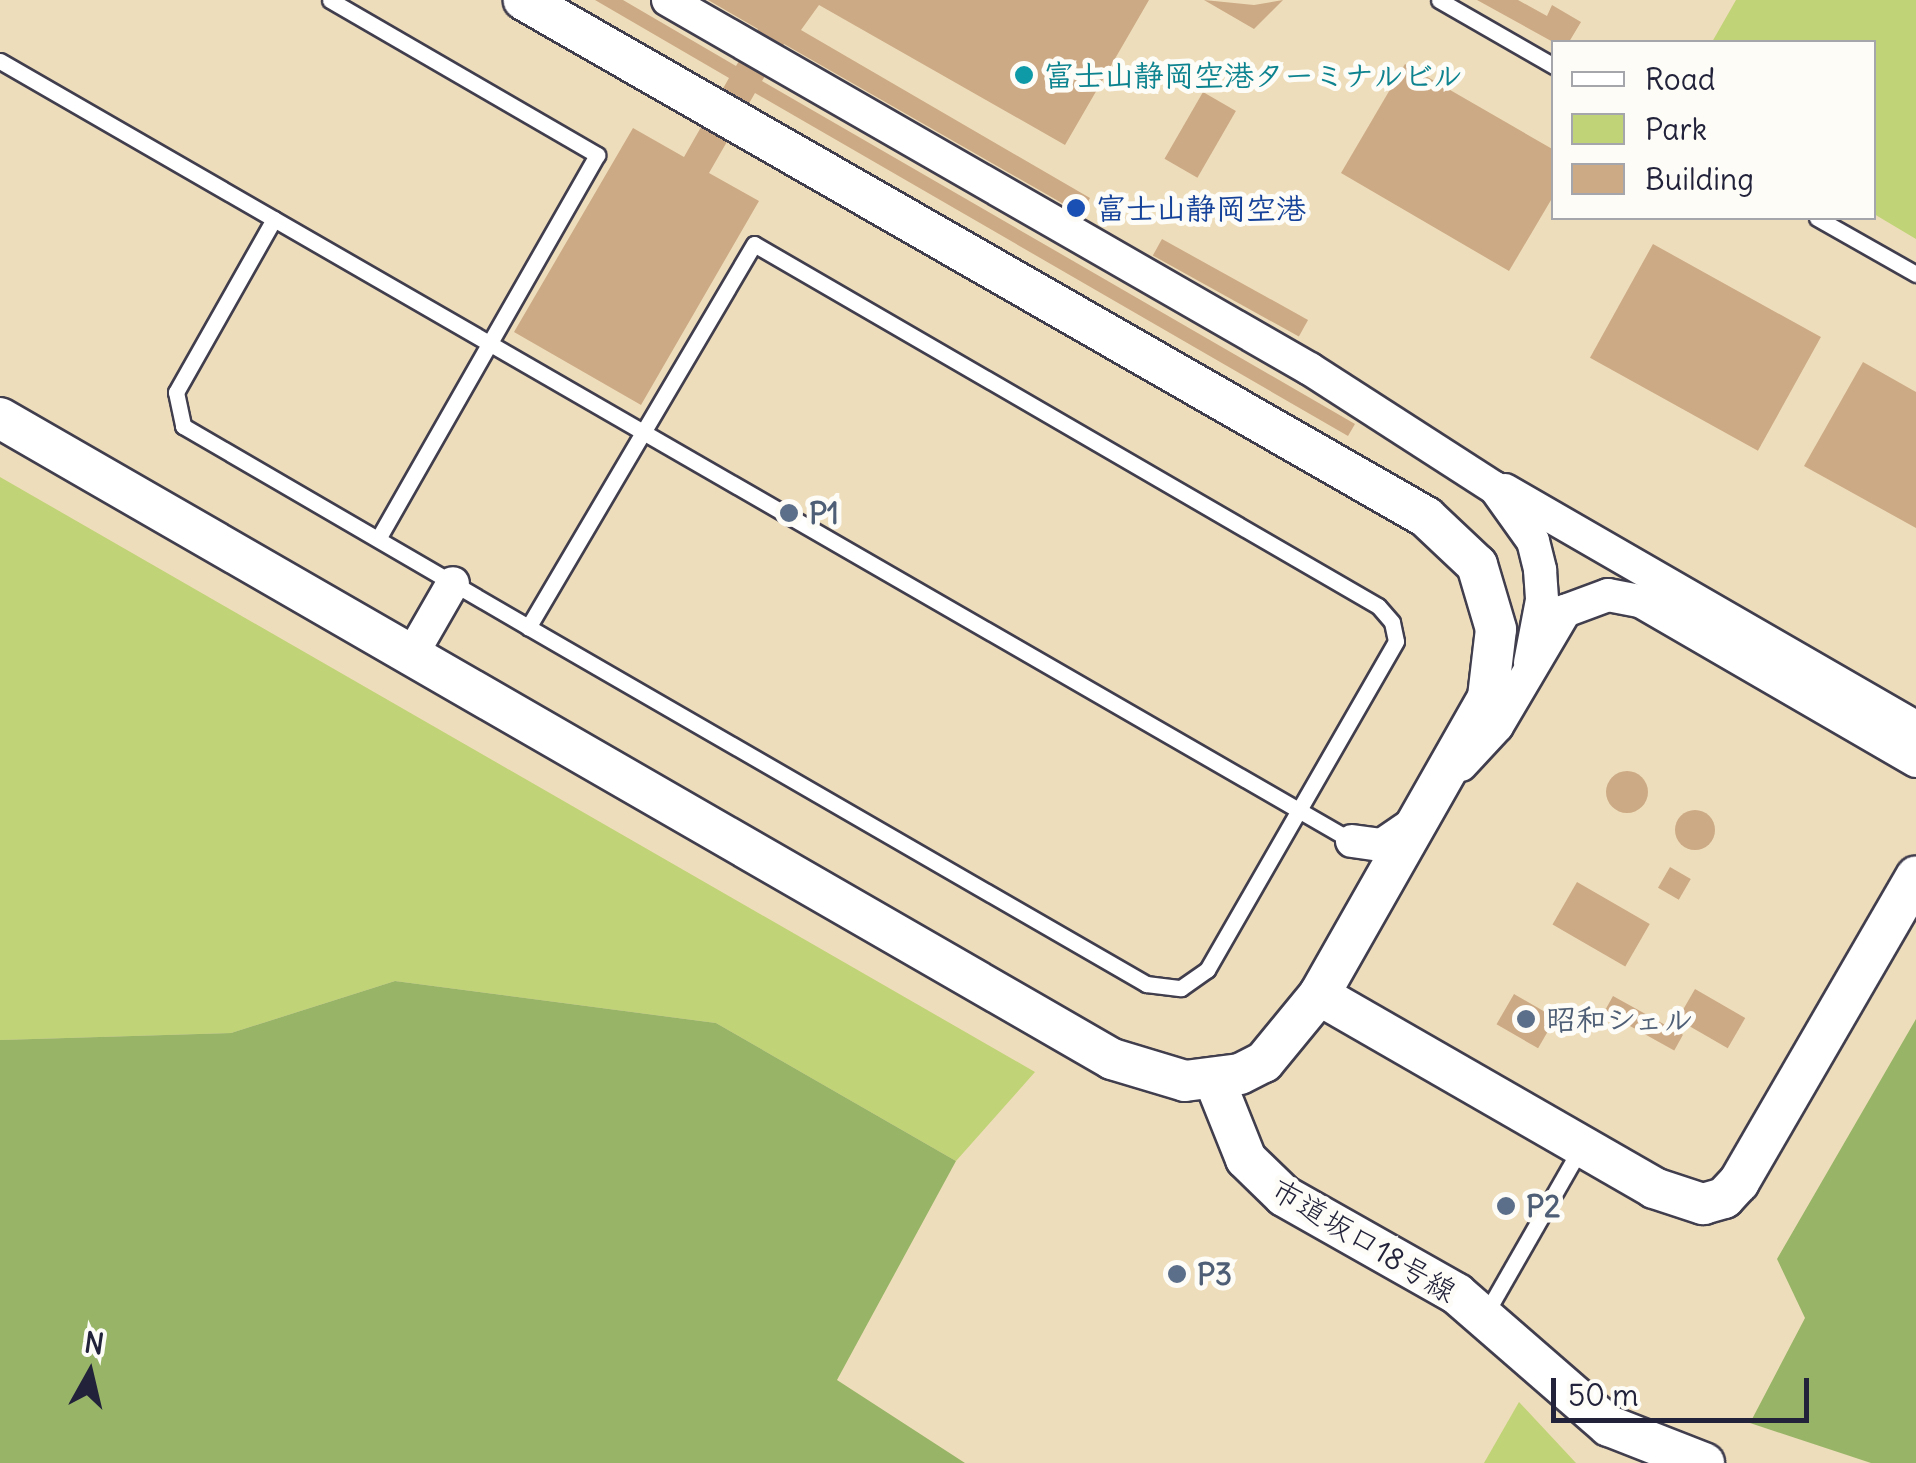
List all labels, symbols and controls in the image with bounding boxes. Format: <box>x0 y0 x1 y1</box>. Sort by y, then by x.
legend <box>1551 40 1876 220</box>
place label: 富士山静岡空港ターミナルビル <box>1044 57 1464 93</box>
text: Road <box>1645 60 1715 98</box>
marker: 富士山静岡空港ターミナルビル <box>1013 64 1035 86</box>
text: Park <box>1645 110 1707 148</box>
text: Building <box>1645 160 1754 198</box>
place label: 富士山静岡空港 <box>1096 190 1306 226</box>
marker: 富士山静岡空港 <box>1065 197 1087 219</box>
place label: P1 <box>809 495 839 531</box>
marker: P1 <box>778 502 800 524</box>
place label: 昭和シェル <box>1546 1001 1696 1037</box>
marker: 昭和シェル <box>1515 1008 1537 1030</box>
street label: 市道坂口18号線 <box>1265 1171 1463 1309</box>
place label: P2 <box>1526 1188 1560 1224</box>
marker: P2 <box>1495 1195 1517 1217</box>
place label: P3 <box>1197 1256 1232 1292</box>
marker: P3 <box>1166 1263 1188 1285</box>
north arrow <box>40 1323 140 1423</box>
text: N <box>82 1324 106 1362</box>
scale bar <box>1556 1358 1814 1420</box>
text: 50 m <box>1568 1376 1638 1414</box>

